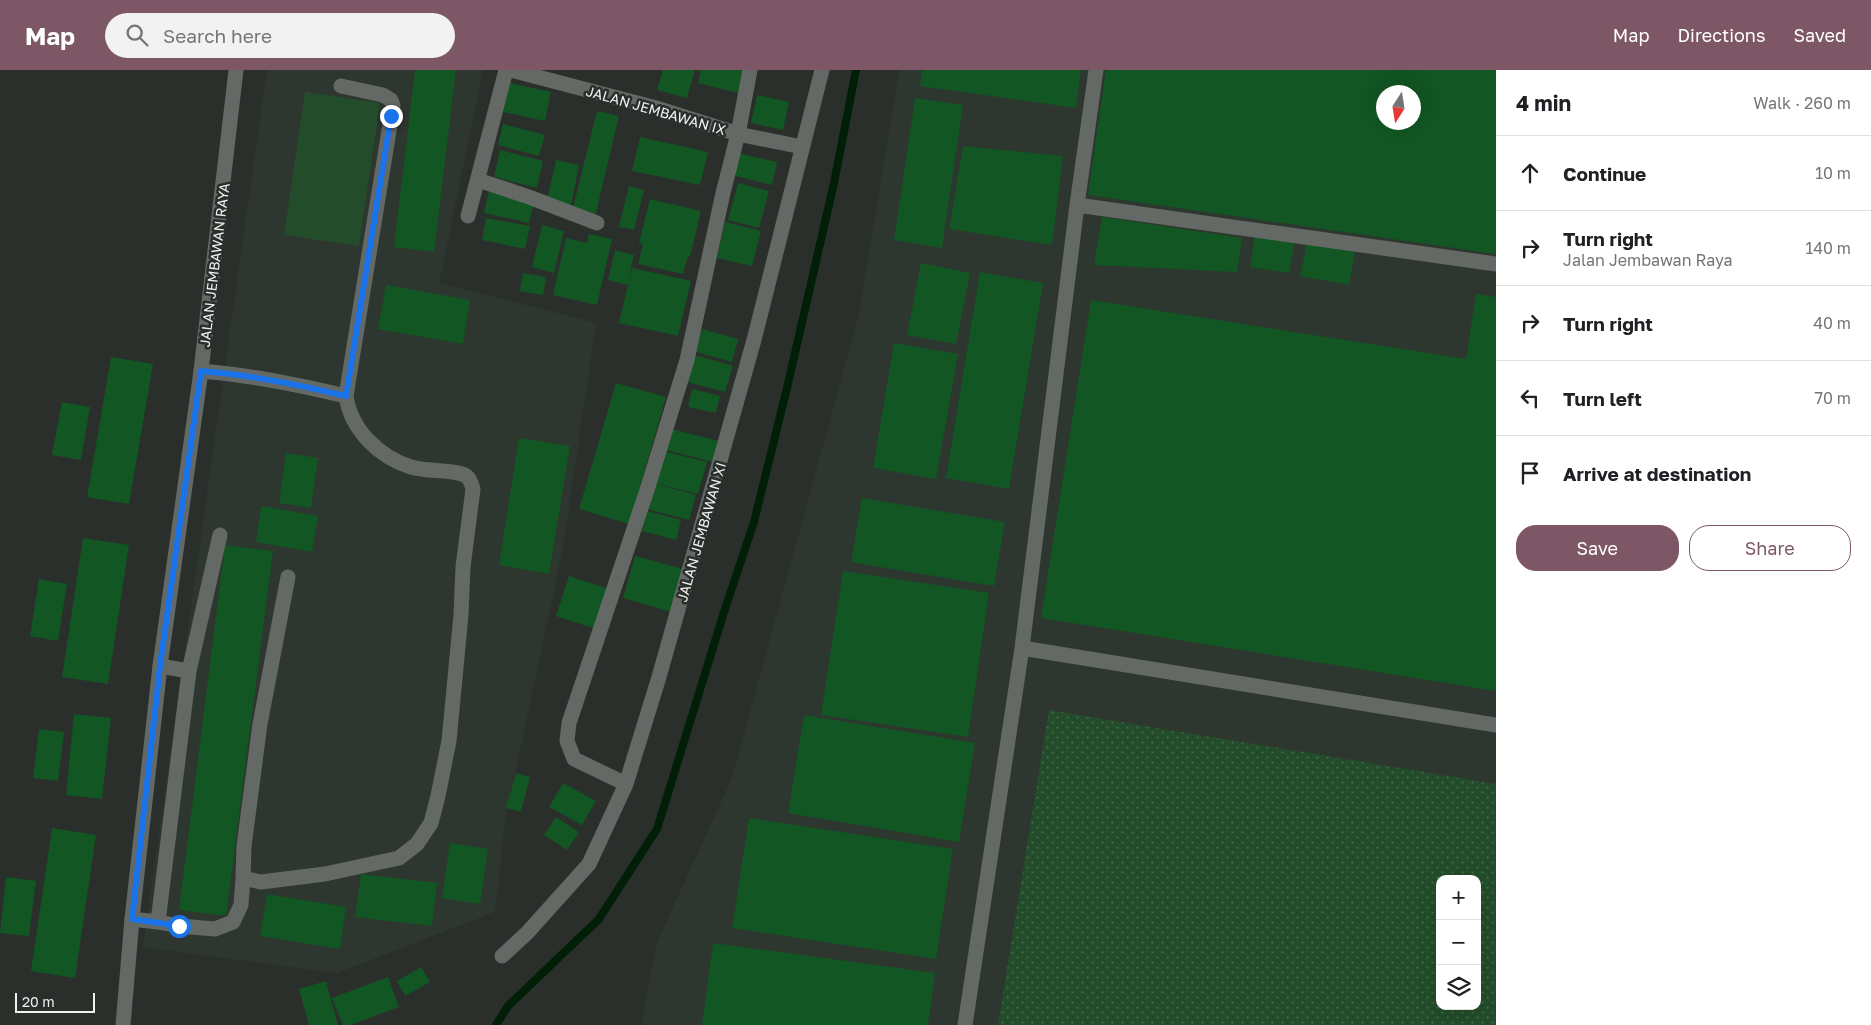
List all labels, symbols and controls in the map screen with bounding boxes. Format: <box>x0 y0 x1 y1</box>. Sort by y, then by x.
search box <box>105 13 455 58</box>
text: Map <box>25 21 75 50</box>
icon: search <box>123 21 151 49</box>
text: Search here <box>163 24 272 47</box>
text: Map <box>1613 24 1649 46</box>
text: Directions <box>1677 24 1765 46</box>
text: Saved <box>1793 24 1846 46</box>
street label: JALAN JEMBAWAN IX <box>584 82 728 138</box>
north arrow <box>1376 85 1421 130</box>
text: 4 min <box>1516 90 1571 116</box>
text: Walk · 260 m <box>1753 93 1851 113</box>
route end <box>380 105 403 128</box>
icon: ahead <box>1516 159 1544 187</box>
text: Continue <box>1563 162 1646 185</box>
text: 10 m <box>1815 163 1851 183</box>
street label: JALAN JEMBAWAN RAYA <box>195 181 233 348</box>
text: Turn right <box>1563 227 1653 250</box>
icon: right <box>1516 234 1544 262</box>
text: 140 m <box>1805 238 1851 258</box>
text: Jalan Jembawan Raya <box>1563 250 1732 270</box>
icon: right <box>1516 309 1544 337</box>
text: Turn right <box>1563 312 1653 335</box>
text: 40 m <box>1813 313 1851 333</box>
icon: left <box>1516 384 1544 412</box>
text: Turn left <box>1563 387 1642 410</box>
text: 70 m <box>1814 388 1851 408</box>
icon: arrive <box>1516 459 1544 487</box>
street label: JALAN JEMBAWAN XI <box>673 460 729 604</box>
text: Arrive at destination <box>1563 462 1751 485</box>
button: Save <box>1516 525 1679 571</box>
button: Share <box>1689 525 1851 571</box>
map controls <box>1436 875 1481 1010</box>
button: + <box>1436 875 1481 920</box>
route start <box>168 915 191 938</box>
button: − <box>1436 920 1481 965</box>
button: layers <box>1436 965 1481 1010</box>
scale bar <box>15 990 95 1013</box>
text: 20 m <box>22 993 55 1010</box>

